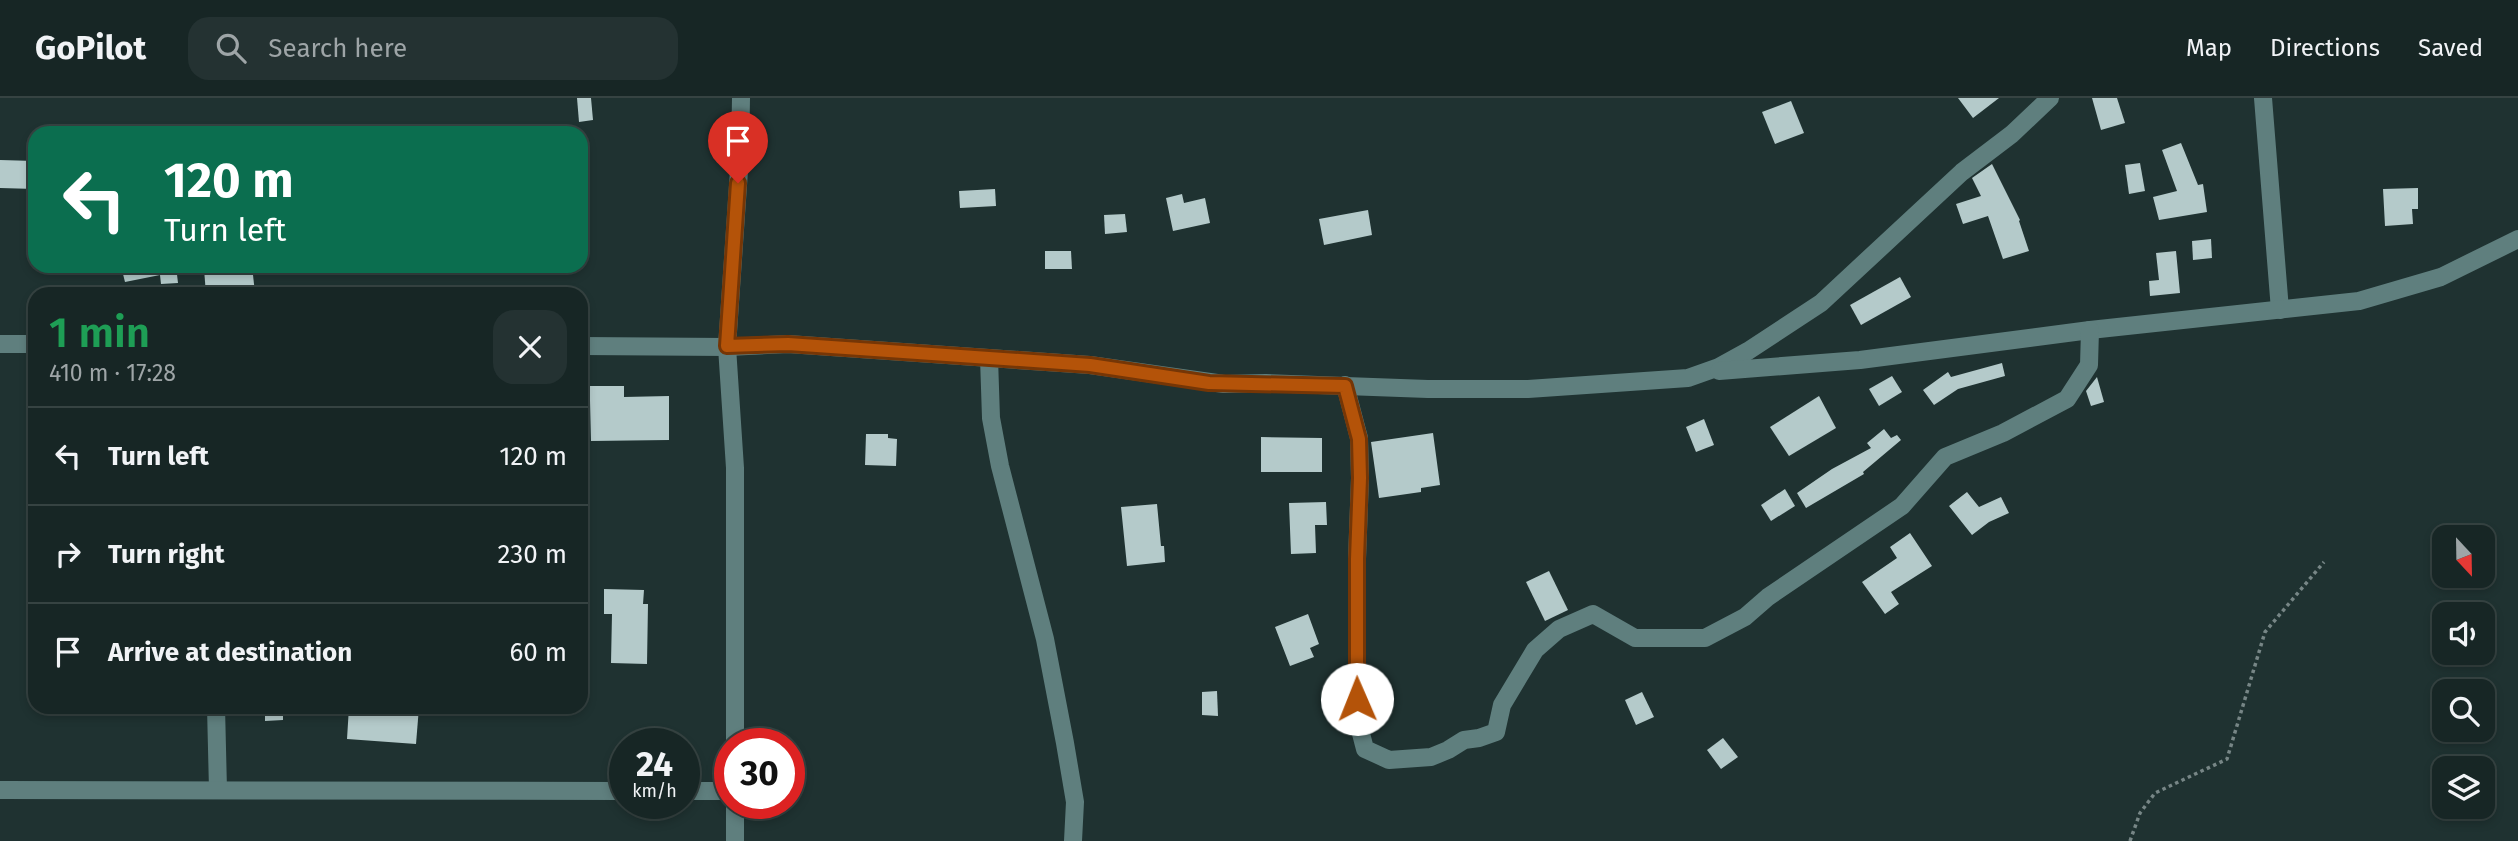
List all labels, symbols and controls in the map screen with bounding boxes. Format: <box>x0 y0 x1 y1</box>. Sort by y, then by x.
search box <box>188 17 678 80</box>
text: GoPilot <box>35 28 146 68</box>
icon: search <box>212 29 250 67</box>
text: Search here <box>268 33 407 64</box>
text: Map <box>2186 34 2232 62</box>
text: Directions <box>2270 34 2380 62</box>
text: Saved <box>2418 34 2483 62</box>
pin <box>708 111 768 183</box>
icon: arrive <box>719 122 757 160</box>
text: 120 m <box>164 151 294 210</box>
icon: left <box>49 154 140 245</box>
text: Turn left <box>164 211 286 249</box>
text: 1 min <box>49 308 150 358</box>
button: close <box>493 310 567 384</box>
text: 410 m · 17:28 <box>49 359 176 387</box>
icon: left <box>49 437 87 475</box>
text: Turn left <box>108 441 209 472</box>
text: 120 m <box>499 441 567 472</box>
north arrow <box>2432 525 2496 588</box>
map controls <box>2432 525 2495 819</box>
icon: right <box>49 535 87 573</box>
text: Turn right <box>108 539 225 570</box>
text: 230 m <box>498 539 567 570</box>
button: sound <box>2432 602 2495 665</box>
icon: arrive <box>49 633 87 671</box>
text: Arrive at destination <box>108 637 352 668</box>
text: 60 m <box>509 637 567 668</box>
position arrow <box>1320 662 1394 736</box>
button: search <box>2432 679 2495 742</box>
speed limit sign: 30 <box>714 728 805 819</box>
text: 24 <box>636 743 673 785</box>
button: layers <box>2432 756 2495 819</box>
text: km/h <box>632 780 677 802</box>

